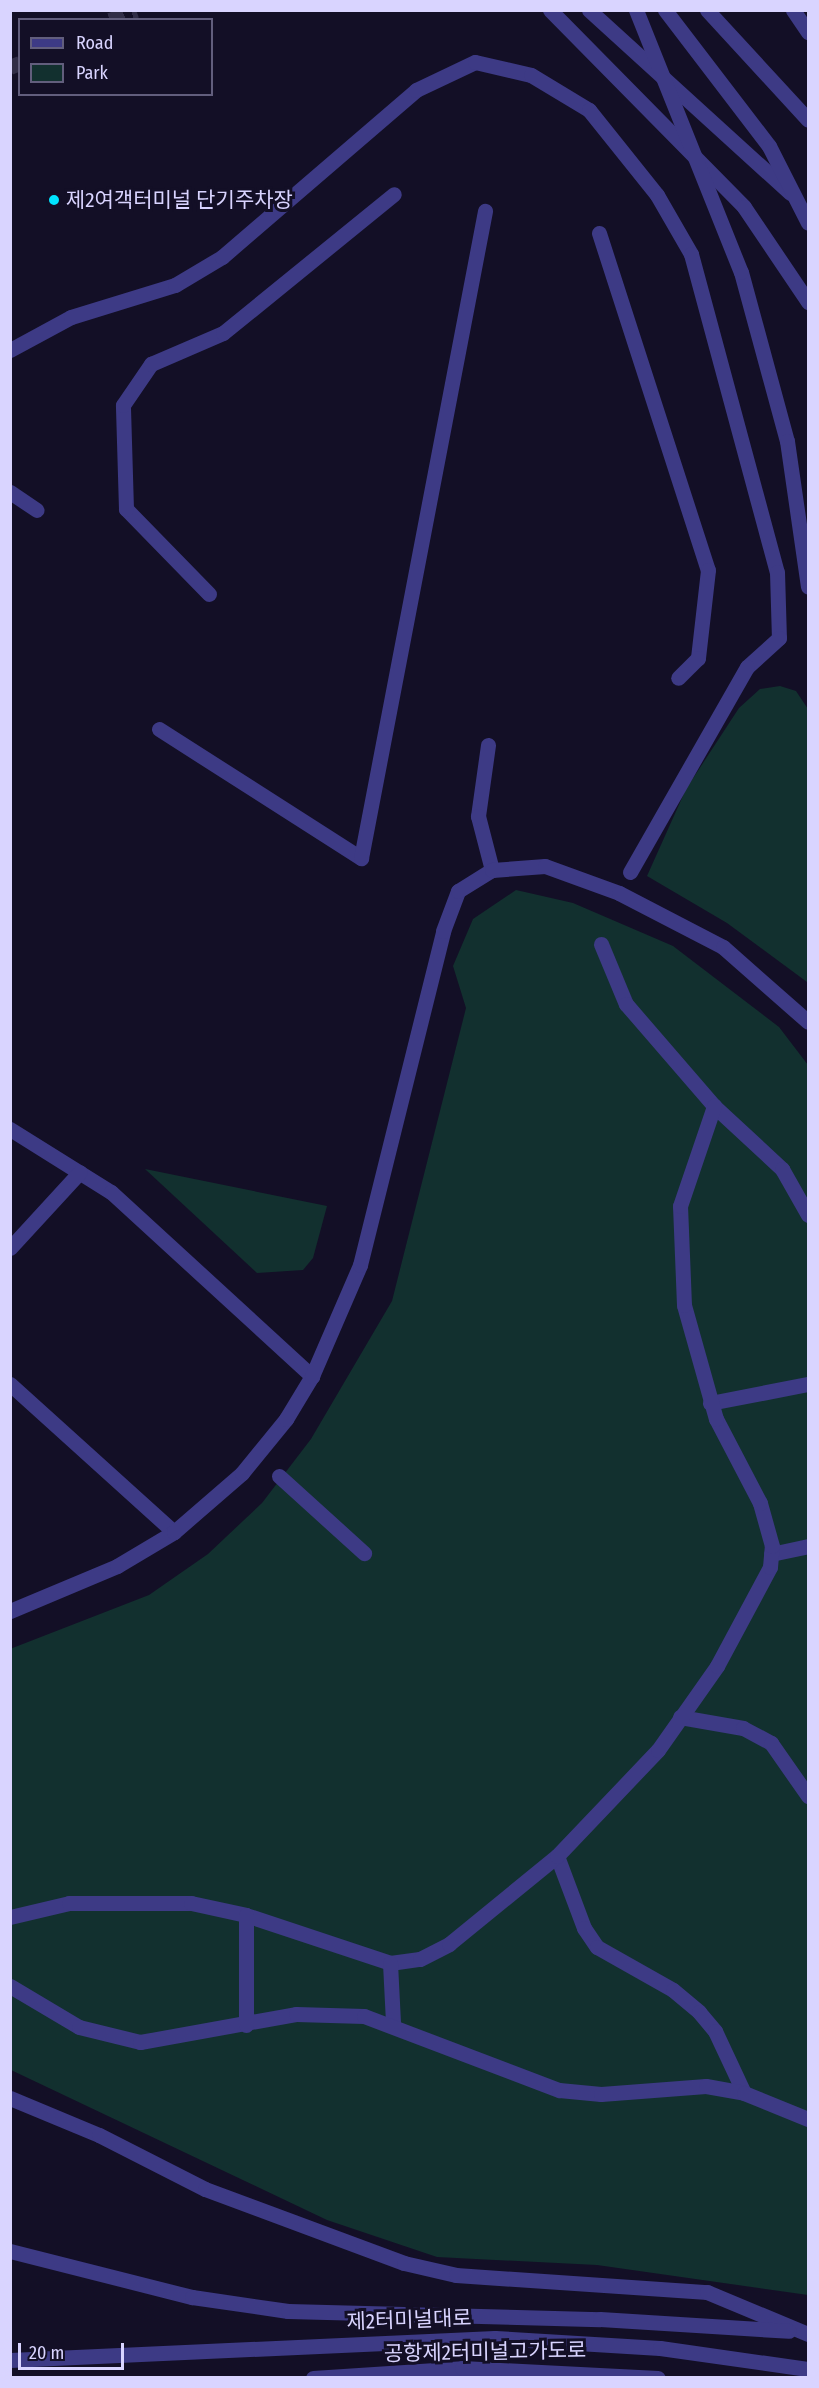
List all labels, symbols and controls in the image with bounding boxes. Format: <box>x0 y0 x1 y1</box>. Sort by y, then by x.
legend <box>18 18 213 96</box>
text: Road <box>76 32 113 54</box>
text: Park <box>76 62 108 84</box>
place label: 제2여객터미널 단기주차장 <box>66 187 293 213</box>
marker: 제2여객터미널 단기주차장 <box>47 193 61 207</box>
street label: 제2터미널대로 <box>346 2305 472 2335</box>
scale bar <box>21 2331 128 2369</box>
street label: 공항제2터미널고가도로 <box>384 2338 586 2366</box>
text: 20 m <box>29 2342 64 2364</box>

